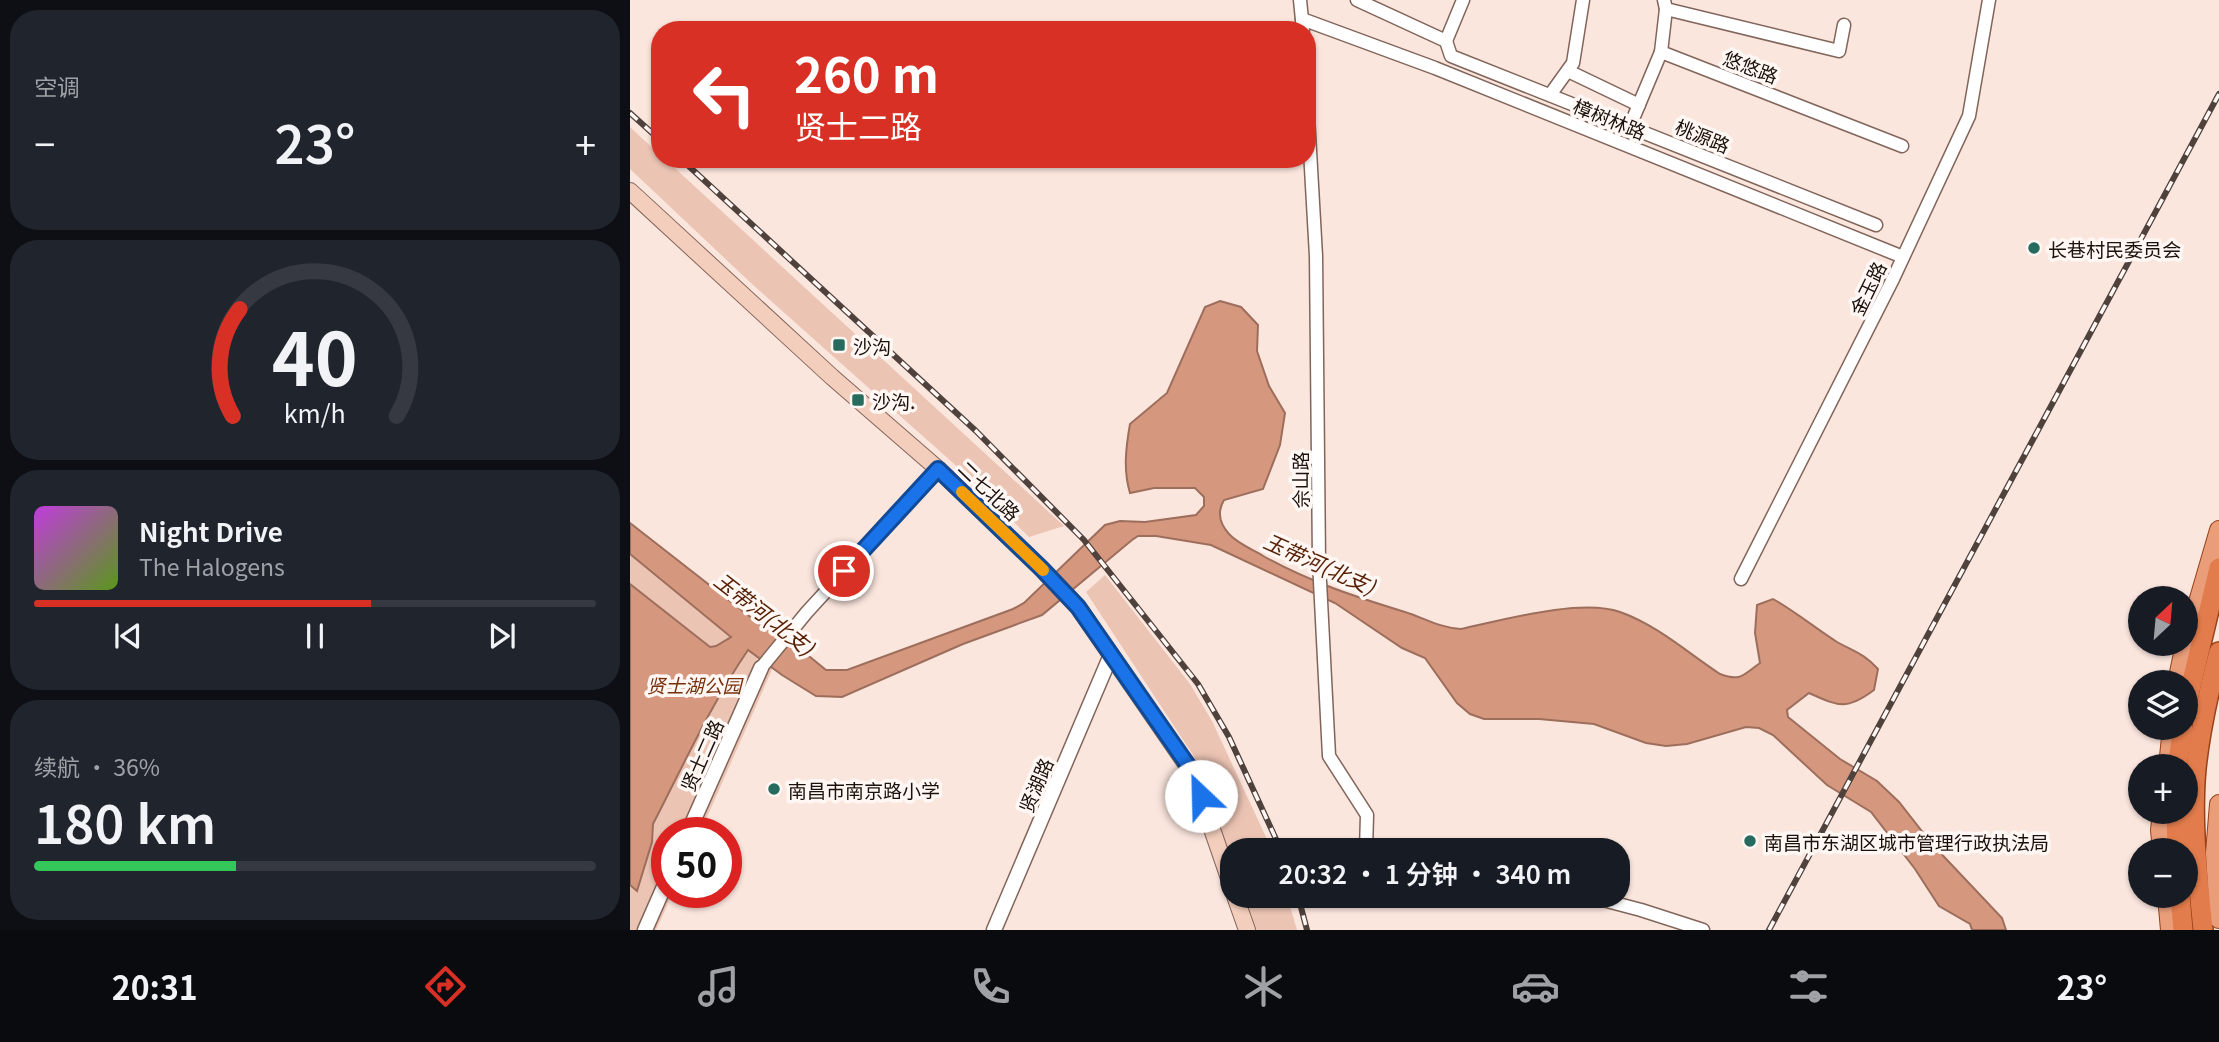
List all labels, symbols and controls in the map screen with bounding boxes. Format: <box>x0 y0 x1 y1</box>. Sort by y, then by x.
text: 260 m <box>794 36 939 107</box>
street label: 悠悠路 <box>1720 43 1782 89</box>
icon: left <box>679 49 770 140</box>
text: 空调 <box>34 69 80 103</box>
street label: 樟树林路 <box>1570 91 1650 145</box>
text: 贤士二路 <box>794 102 922 148</box>
text: 23° <box>275 104 355 179</box>
street label: 桃源路 <box>1672 112 1734 158</box>
text: − <box>34 115 55 170</box>
text: + <box>575 115 596 170</box>
place label: 长巷村民委员会 <box>2048 235 2181 262</box>
marker: 长巷村民委员会 <box>2026 240 2042 256</box>
street label: 金玉路 <box>1842 256 1892 320</box>
text: 40 <box>272 302 358 407</box>
place label: 沙沟 <box>853 332 891 359</box>
marker: 沙沟 <box>831 337 847 353</box>
place label: 沙沟. <box>872 387 915 414</box>
marker: 沙沟. <box>850 392 866 408</box>
text: km/h <box>284 394 346 430</box>
street label: 佘山路 <box>1286 451 1313 509</box>
street label: 二七北路 <box>953 454 1027 526</box>
text: Night Drive <box>139 512 283 549</box>
water label: 玉带河(北支) <box>1259 525 1381 601</box>
pin <box>814 541 874 601</box>
text: The Halogens <box>139 549 285 583</box>
icon: arrive <box>825 552 863 590</box>
water label: 玉带河(北支) <box>709 564 822 662</box>
north arrow <box>2128 586 2198 656</box>
map controls <box>2128 586 2198 908</box>
icon: previous <box>109 617 147 655</box>
icon: pause <box>296 617 334 655</box>
icon: next <box>483 617 521 655</box>
button: layers <box>2128 670 2198 740</box>
park label: 贤士湖公园 <box>646 671 744 698</box>
street label: 贤士二路 <box>673 715 729 795</box>
text: 续航 · 36% <box>34 749 160 783</box>
street label: 贤湖路 <box>1011 753 1059 817</box>
button: + <box>2128 754 2198 824</box>
position arrow <box>1164 759 1238 833</box>
place label: 南昌市南京路小学 <box>788 776 940 803</box>
marker: 南昌市南京路小学 <box>766 781 782 797</box>
text: 180 km <box>34 784 216 859</box>
speed limit sign: 50 <box>651 817 742 908</box>
place label: 南昌市东湖区城市管理行政执法局 <box>1764 828 2049 855</box>
marker: 南昌市东湖区城市管理行政执法局 <box>1742 833 1758 849</box>
button: − <box>2128 838 2198 908</box>
text: 20:32 · 1 分钟 · 340 m <box>1279 854 1571 891</box>
icon: directions <box>421 962 470 1011</box>
icon: music <box>694 962 743 1011</box>
icon: phone <box>966 962 1015 1011</box>
icon: climate <box>1239 962 1288 1011</box>
icon: car <box>1511 962 1560 1011</box>
icon: filters <box>1784 962 1833 1011</box>
text: 20:31 <box>112 963 198 1009</box>
text: 23° <box>2057 963 2107 1009</box>

